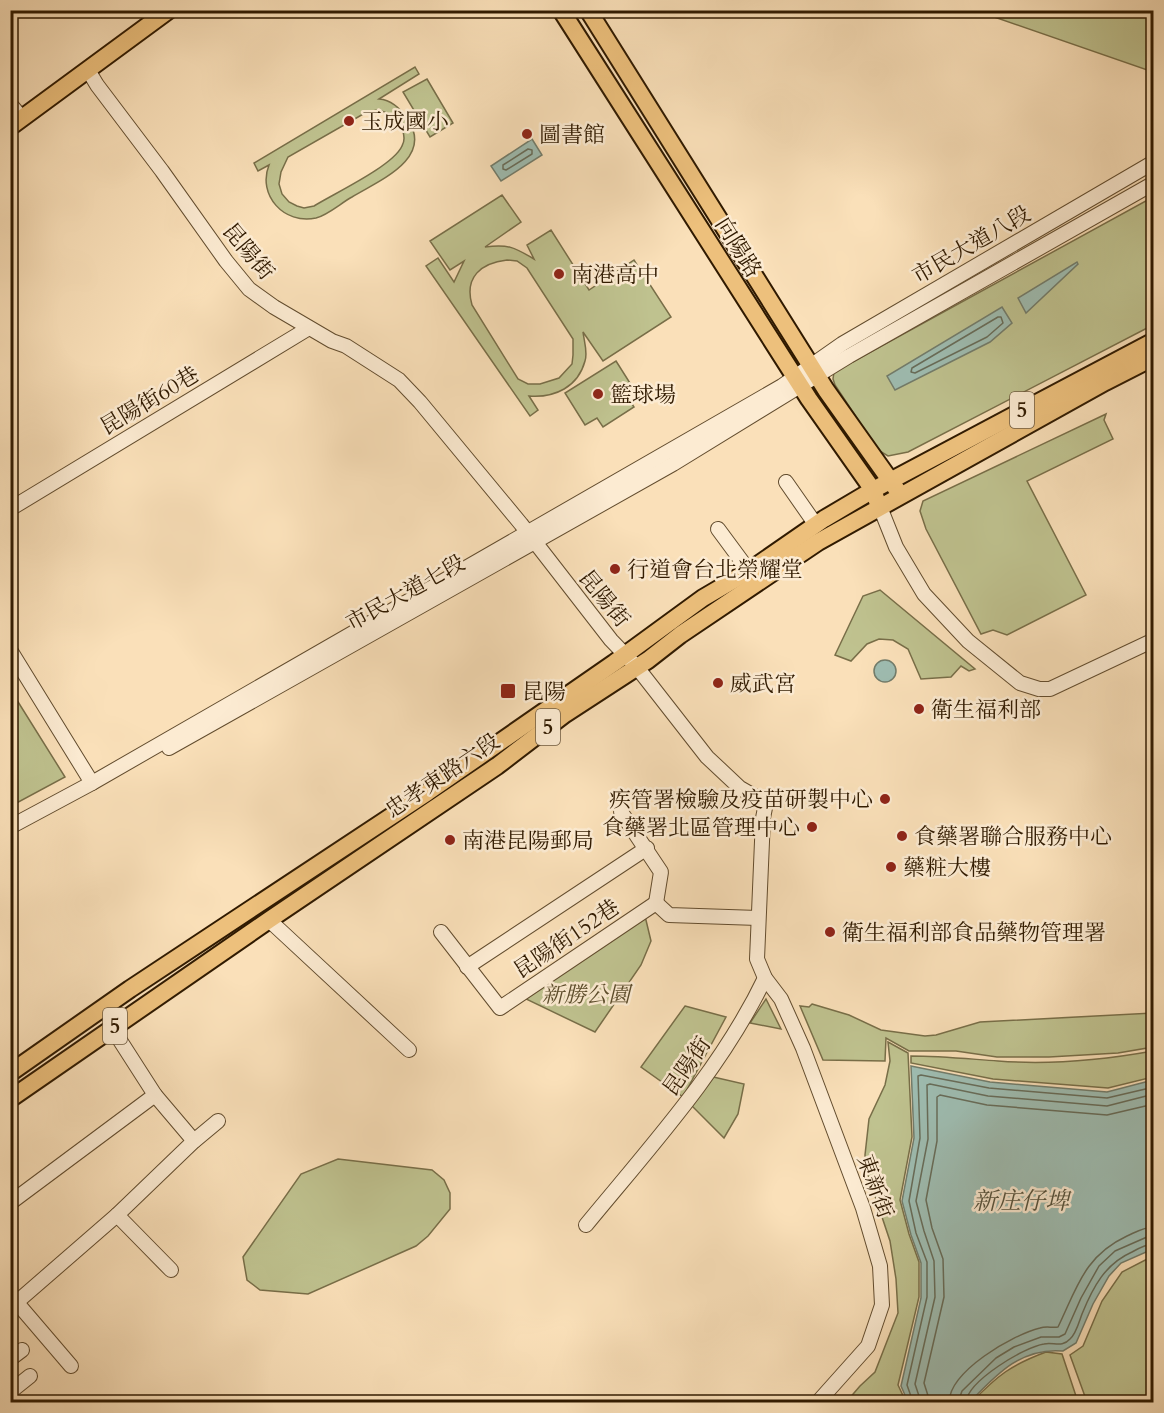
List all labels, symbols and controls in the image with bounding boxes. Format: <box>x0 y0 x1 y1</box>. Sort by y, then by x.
place label: 玉成國小 <box>361 107 449 137</box>
marker: 玉成國小 <box>342 114 356 128</box>
place label: 圖書館 <box>539 120 605 150</box>
marker: 圖書館 <box>520 127 534 141</box>
street label: 市民大道八段 <box>907 199 1036 291</box>
street label: 向陽路 <box>708 212 768 283</box>
street label: 昆陽街 <box>216 217 281 287</box>
place label: 南港高中 <box>571 260 659 290</box>
marker: 南港高中 <box>552 267 566 281</box>
street label: 昆陽街60巷 <box>94 360 205 442</box>
place label: 籃球場 <box>610 380 676 410</box>
marker: 籃球場 <box>591 387 605 401</box>
road number: 5 <box>1010 392 1034 428</box>
street label: 市民大道七段 <box>340 548 470 638</box>
place label: 行道會台北榮耀堂 <box>627 555 803 585</box>
marker: 行道會台北榮耀堂 <box>608 562 622 576</box>
street label: 昆陽街 <box>572 564 637 634</box>
place label: 威武宮 <box>730 669 796 699</box>
marker: 威武宮 <box>711 676 725 690</box>
place label: 昆陽 <box>522 677 566 707</box>
marker: 昆陽 <box>499 682 517 700</box>
place label: 衛生福利部 <box>931 695 1041 725</box>
marker: 衛生福利部 <box>912 702 926 716</box>
road number: 5 <box>536 709 560 745</box>
street label: 忠孝東路六段 <box>379 726 506 825</box>
place label: 疾管署檢驗及疫苗研製中心 <box>609 785 873 815</box>
marker: 疾管署檢驗及疫苗研製中心 <box>878 792 892 806</box>
place label: 食藥署北區管理中心 <box>602 813 800 843</box>
marker: 食藥署北區管理中心 <box>805 820 819 834</box>
place label: 食藥署聯合服務中心 <box>914 822 1112 852</box>
place label: 南港昆陽郵局 <box>462 826 594 856</box>
marker: 食藥署聯合服務中心 <box>895 829 909 843</box>
marker: 南港昆陽郵局 <box>443 833 457 847</box>
place label: 藥粧大樓 <box>903 853 991 883</box>
marker: 藥粧大樓 <box>884 860 898 874</box>
street label: 昆陽街152巷 <box>508 892 625 985</box>
place label: 衛生福利部食品藥物管理署 <box>842 918 1106 948</box>
marker: 衛生福利部食品藥物管理署 <box>823 925 837 939</box>
park label: 新勝公園 <box>542 980 633 1010</box>
road number: 5 <box>103 1008 127 1044</box>
street label: 昆陽街 <box>656 1031 718 1102</box>
street label: 東新街 <box>850 1150 900 1222</box>
water label: 新庄仔埤 <box>973 1185 1072 1218</box>

